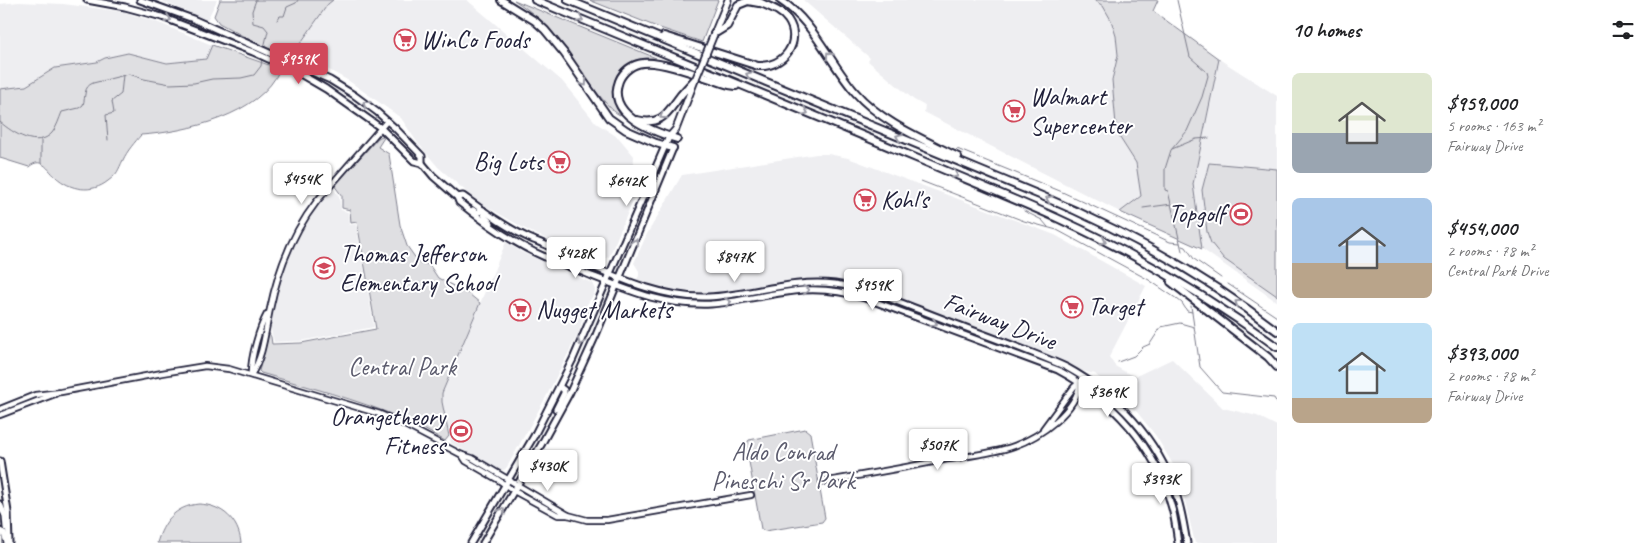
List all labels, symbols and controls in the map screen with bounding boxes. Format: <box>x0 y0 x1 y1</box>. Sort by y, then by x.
one-way arrow <box>163 13 172 23</box>
one-way arrow <box>575 13 583 23</box>
icon: filters <box>1609 16 1637 44</box>
text: 10 homes <box>1292 17 1361 43</box>
place label: WinCo Foods <box>421 24 532 56</box>
supermarket icon: WinCo Foods <box>393 28 417 52</box>
pin: $959K <box>264 42 334 85</box>
text: $959K <box>281 49 317 69</box>
one-way arrow <box>826 52 835 61</box>
one-way arrow <box>745 71 754 81</box>
one-way arrow <box>578 77 587 86</box>
place label: Walmart Supercenter <box>1030 81 1134 142</box>
text: $959,000 <box>1447 90 1516 116</box>
icon: home <box>1332 93 1392 153</box>
supermarket icon: Walmart Supercenter <box>1002 99 1026 123</box>
one-way arrow <box>363 101 372 109</box>
one-way arrow <box>800 105 809 116</box>
one-way arrow <box>659 109 668 119</box>
text: 5 rooms · 163 m² <box>1447 116 1541 136</box>
one-way arrow <box>895 133 904 143</box>
text: Fairway Drive <box>1447 136 1522 156</box>
place label: Big Lots <box>474 146 545 178</box>
supermarket icon: Big Lots <box>547 150 571 174</box>
pin: $454K <box>267 162 337 205</box>
pin: $642K <box>592 164 662 207</box>
one-way arrow <box>950 168 959 179</box>
text: $454K <box>284 169 320 189</box>
text: $642K <box>608 171 646 191</box>
place label: Kohl's <box>881 184 931 216</box>
supermarket icon: Kohl's <box>853 188 877 212</box>
one-way arrow <box>1045 195 1054 206</box>
place label: Topgolf <box>1168 198 1230 230</box>
sports icon: Topgolf <box>1229 202 1253 226</box>
text: $454,000 <box>1447 215 1517 241</box>
icon: home <box>1332 218 1392 278</box>
one-way arrow <box>1098 234 1107 245</box>
pin: $428K <box>541 236 611 279</box>
place label: Thomas Jefferson Elementary School <box>340 238 501 299</box>
one-way arrow <box>629 238 639 247</box>
pin: $847K <box>700 240 770 283</box>
text: 2 rooms · 78 m² <box>1447 241 1533 261</box>
text: $428K <box>558 243 594 263</box>
text: $847K <box>717 247 753 267</box>
school or university icon: Thomas Jefferson Elementary School <box>312 256 336 280</box>
text: Central Park Drive <box>1447 261 1548 281</box>
pin: $959K <box>838 268 908 311</box>
text: $959K <box>855 275 891 295</box>
one-way arrow <box>803 285 811 295</box>
street label: Fairway Drive <box>939 285 1062 358</box>
place label: Target <box>1088 291 1146 323</box>
place label: Nugget Markets <box>536 294 674 326</box>
supermarket icon: Target <box>1060 295 1084 319</box>
one-way arrow <box>724 297 733 307</box>
supermarket icon: Nugget Markets <box>508 298 532 322</box>
one-way arrow <box>1234 299 1243 309</box>
one-way arrow <box>929 317 938 327</box>
one-way arrow <box>576 338 586 346</box>
text: $393,000 <box>1447 340 1517 366</box>
icon: home <box>1332 343 1392 403</box>
park label: Central Park <box>348 351 458 383</box>
text: 2 rooms · 78 m² <box>1447 366 1533 386</box>
pin: $369K <box>1073 376 1143 418</box>
text: $369K <box>1089 382 1127 402</box>
text: Fairway Drive <box>1447 386 1522 406</box>
place label: Orangetheory Fitness <box>330 401 447 462</box>
sports icon: Orangetheory Fitness <box>449 419 473 443</box>
pin: $507K <box>903 428 973 471</box>
text: $507K <box>920 435 956 455</box>
park label: Aldo Conrad Pineschi Sr Park <box>711 436 856 497</box>
pin: $430K <box>513 450 583 492</box>
text: $430K <box>530 456 566 476</box>
pin: $393K <box>1126 462 1196 505</box>
text: $393K <box>1143 469 1179 489</box>
one-way arrow <box>495 508 505 517</box>

